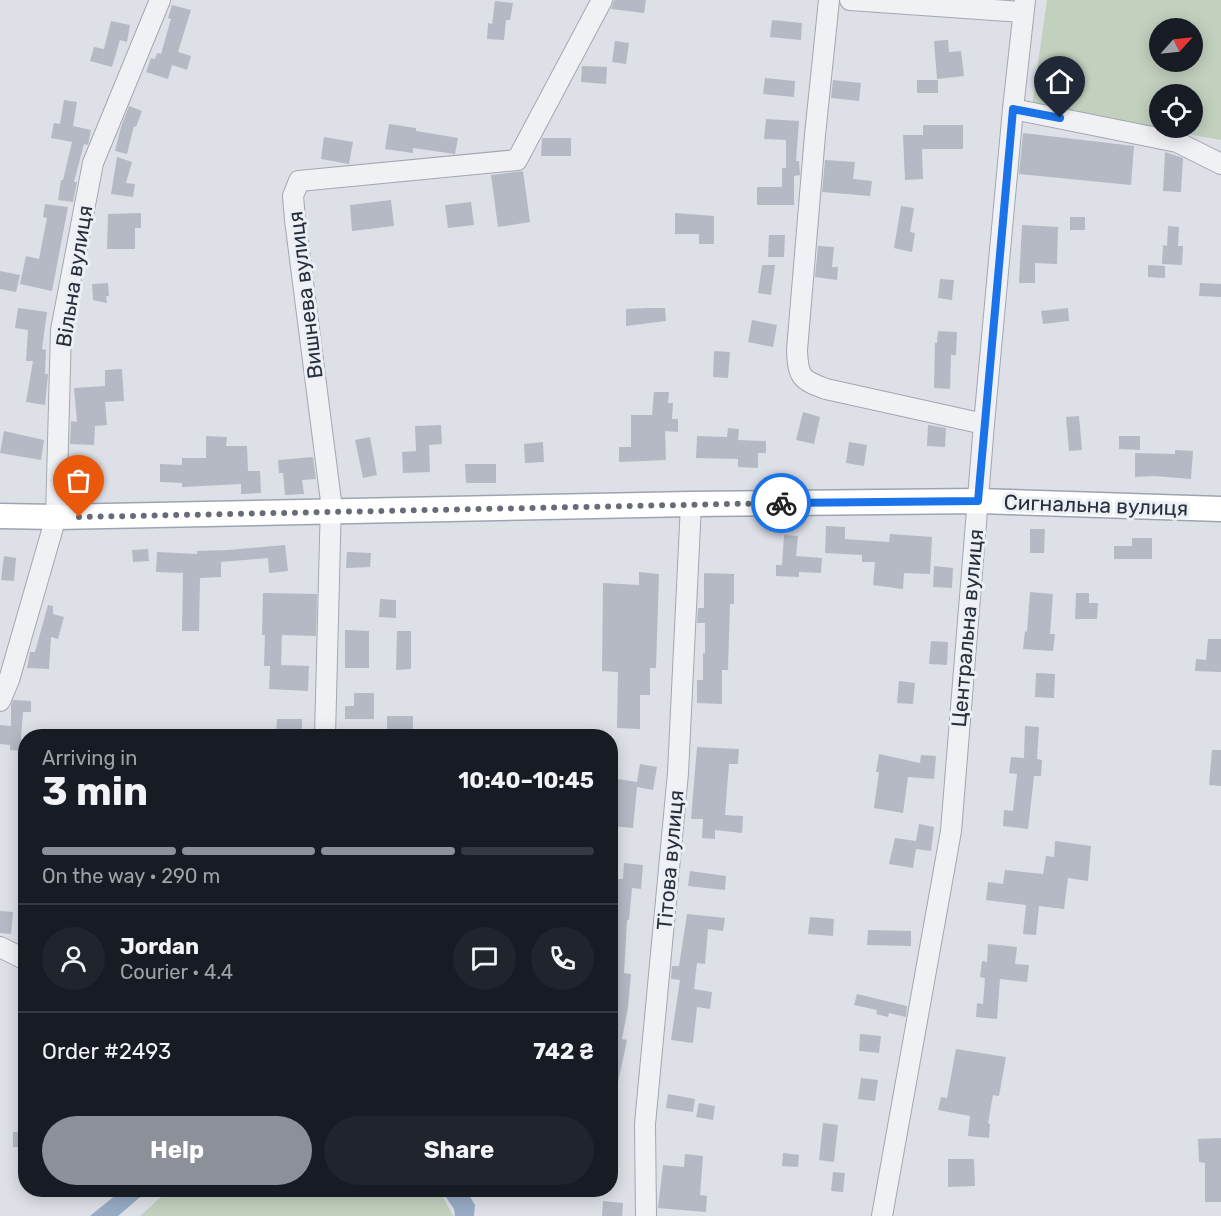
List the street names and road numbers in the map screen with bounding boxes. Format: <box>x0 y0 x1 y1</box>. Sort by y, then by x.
street label: Вільна вулиця <box>50 203 98 349</box>
street label: Вишнева вулиця <box>282 210 328 380</box>
street label: Сигнальна вулиця <box>1003 489 1189 521</box>
street label: Центральна вулиця <box>946 528 988 728</box>
street label: Тітова вулиця <box>651 789 689 931</box>

